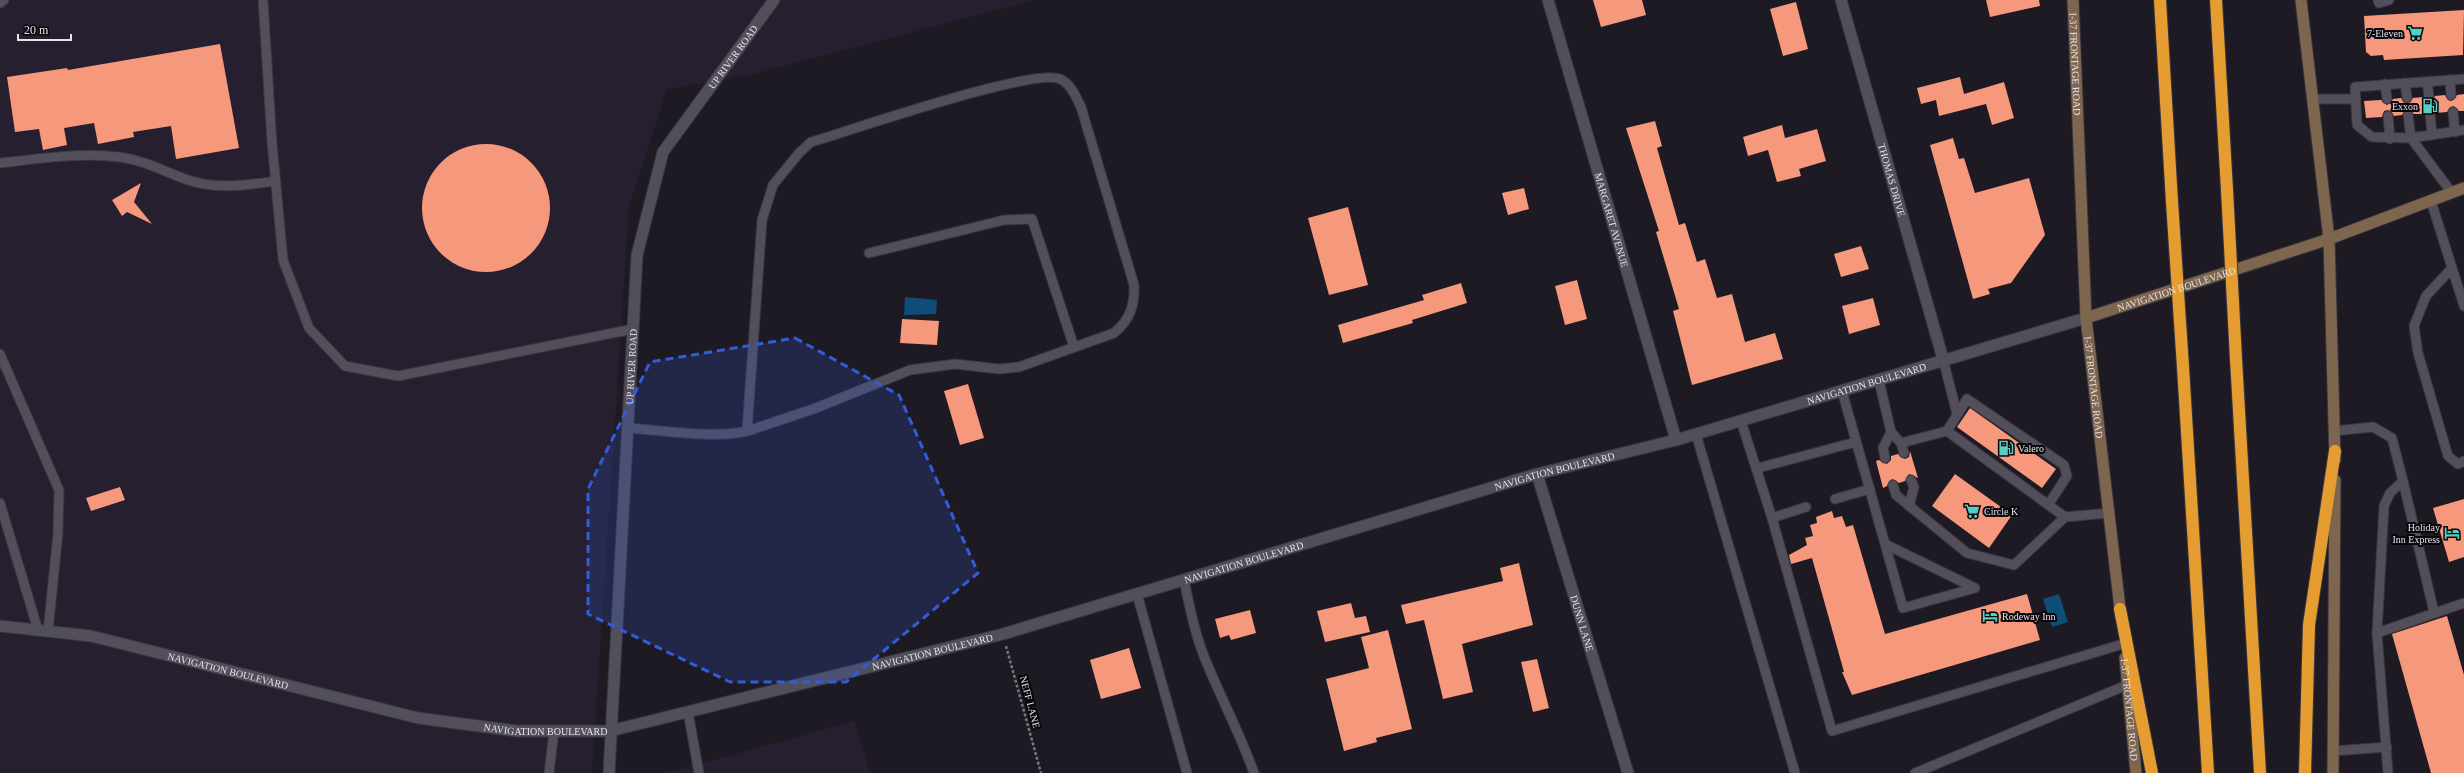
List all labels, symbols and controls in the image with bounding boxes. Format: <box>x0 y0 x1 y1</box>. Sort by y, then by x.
street label: I-37 FRONTAGE ROAD <box>2068 12 2083 115</box>
scale bar <box>18 16 71 42</box>
text: 20 m <box>24 23 49 37</box>
street label: UP RIVER ROAD <box>706 23 759 91</box>
supermarket icon: 7-Eleven <box>2406 24 2424 42</box>
place label: 7-Eleven <box>2367 28 2403 39</box>
fuel station icon: Exxon <box>2421 97 2439 115</box>
place label: Exxon <box>2392 101 2418 112</box>
street label: THOMAS DRIVE <box>1877 142 1908 218</box>
street label: MARGARET AVENUE <box>1593 171 1631 268</box>
street label: NAVIGATION BOULEVARD <box>2116 264 2237 313</box>
street label: UP RIVER ROAD <box>623 328 639 405</box>
street label: I-37 FRONTAGE ROAD <box>2083 336 2106 439</box>
street label: NAVIGATION BOULEVARD <box>1805 360 1927 406</box>
fuel station icon: Valero <box>1997 439 2015 457</box>
place label: Valero <box>2018 443 2044 454</box>
street label: NAVIGATION BOULEVARD <box>1493 450 1616 492</box>
supermarket icon: Circle K <box>1963 502 1981 520</box>
place label: Circle K <box>1984 506 2019 517</box>
place label: Holiday Inn Express <box>2393 522 2440 545</box>
hotel icon: Holiday Inn Express <box>2443 524 2461 542</box>
street label: NAVIGATION BOULEVARD <box>1183 539 1305 585</box>
street label: DUNN LANE <box>1569 594 1596 653</box>
hotel icon: Rodeway Inn <box>1981 607 1999 625</box>
place label: Rodeway Inn <box>2002 611 2056 622</box>
street label: NAVIGATION BOULEVARD <box>871 631 994 672</box>
street label: NAVIGATION BOULEVARD <box>167 650 290 691</box>
street label: I-37 FRONTAGE ROAD <box>2120 658 2140 761</box>
street label: NEFF LANE <box>1018 675 1042 729</box>
street label: NAVIGATION BOULEVARD <box>483 721 607 737</box>

